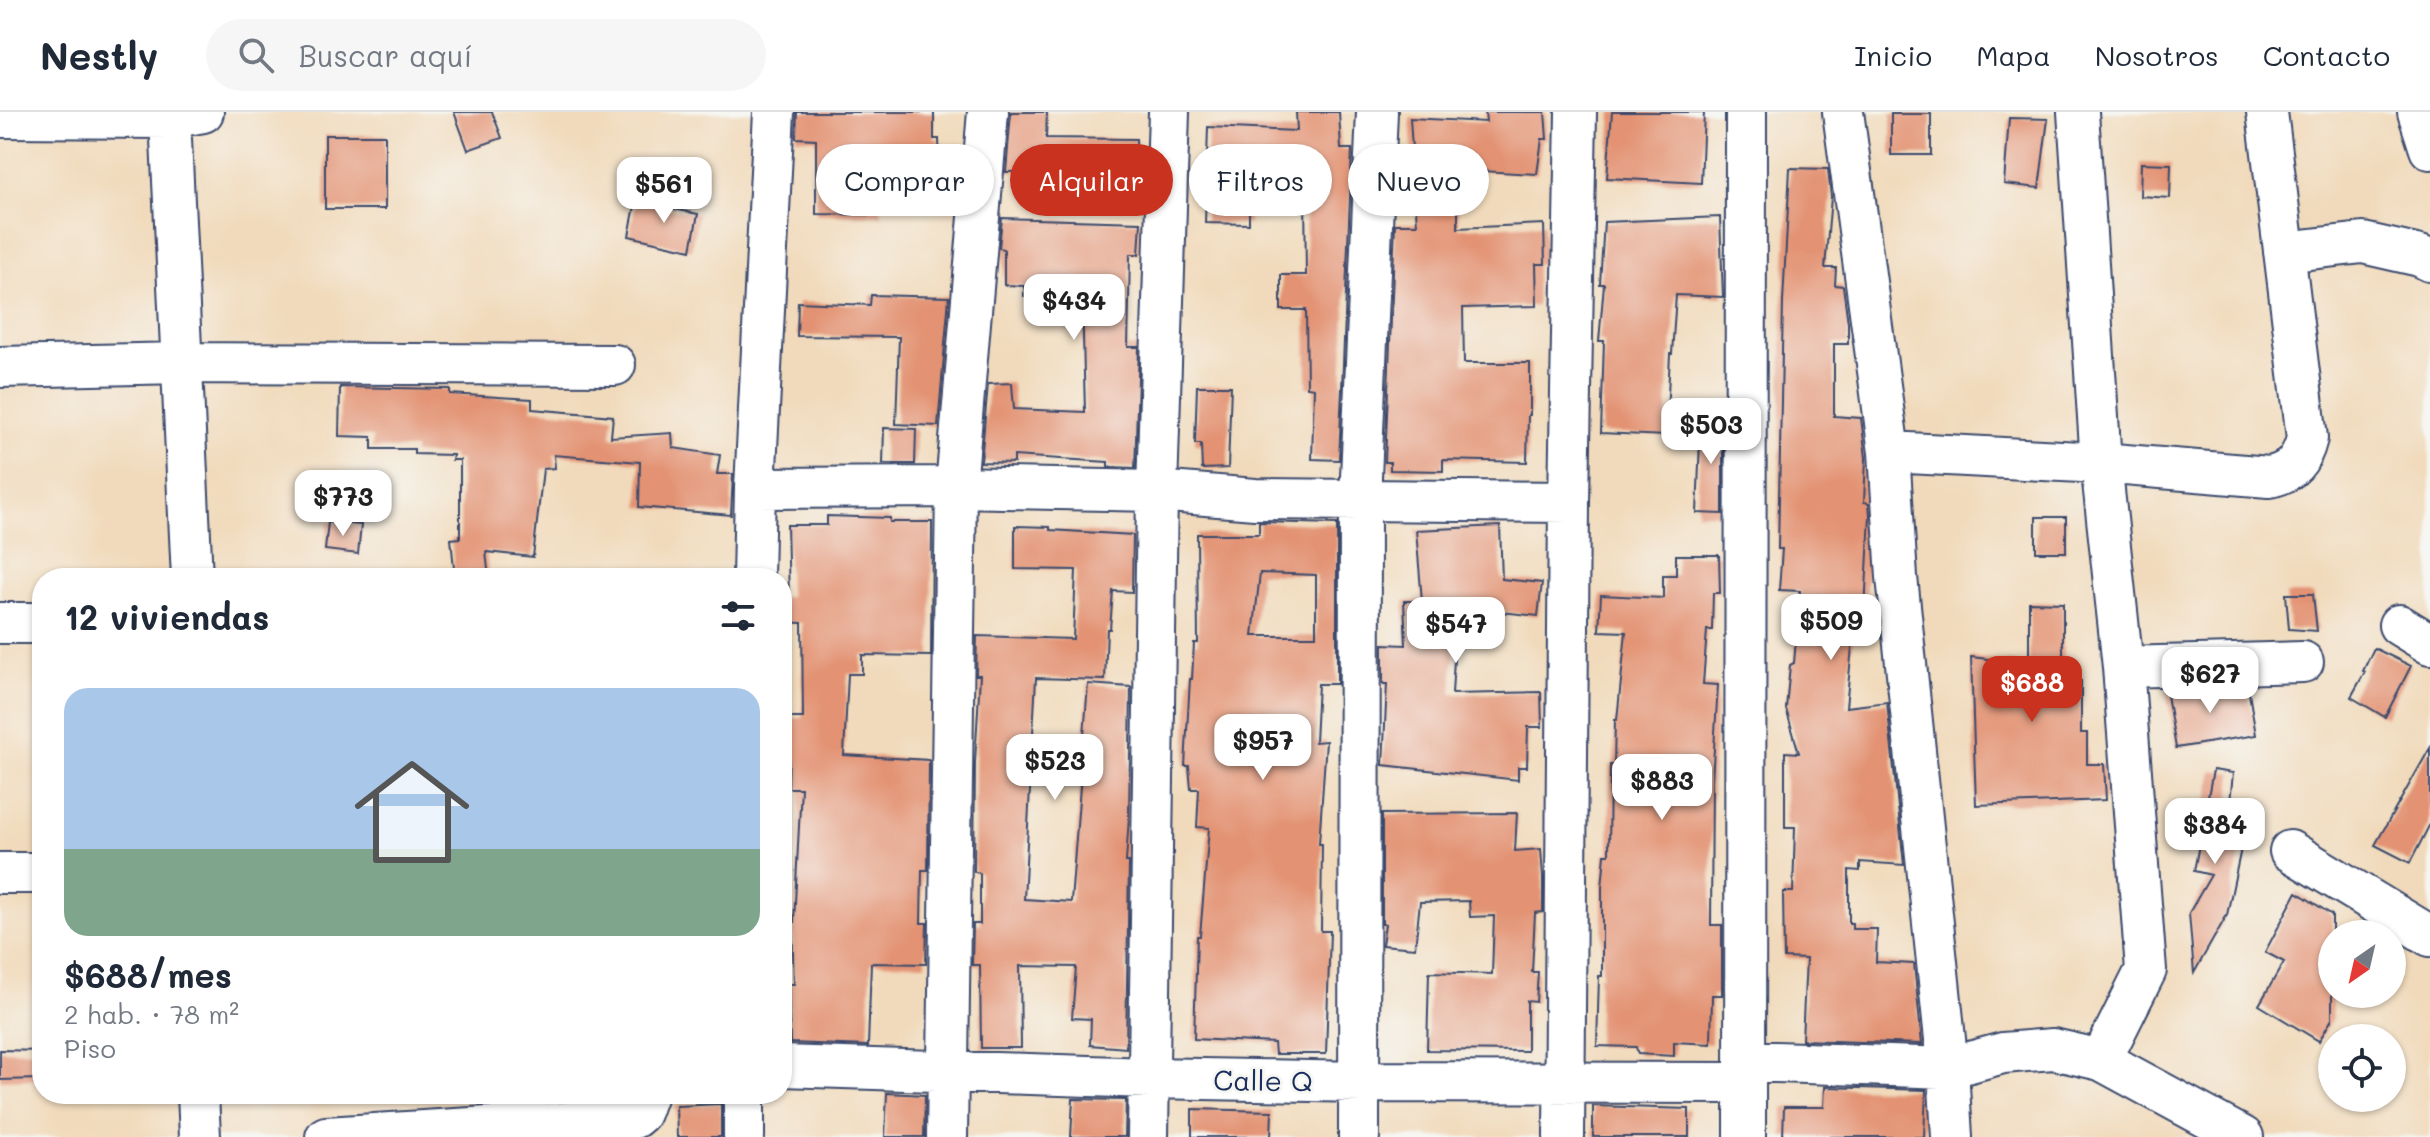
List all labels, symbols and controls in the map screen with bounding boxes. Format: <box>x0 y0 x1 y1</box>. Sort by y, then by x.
search box <box>206 19 766 91</box>
text: Nestly <box>40 30 158 80</box>
icon: search <box>234 33 278 77</box>
text: Buscar aquí <box>298 35 473 75</box>
text: Inicio <box>1854 37 1932 73</box>
text: Mapa <box>1976 37 2051 73</box>
text: Nosotros <box>2095 37 2219 73</box>
text: Contacto <box>2263 37 2390 73</box>
chip: Comprar <box>816 144 994 216</box>
chip: Alquilar <box>1010 144 1173 216</box>
chip: Filtros <box>1189 144 1332 216</box>
chip: Nuevo <box>1348 144 1489 216</box>
pin: $561 <box>617 157 711 225</box>
text: $561 <box>635 166 693 200</box>
pin: $434 <box>1027 274 1121 342</box>
text: $434 <box>1042 283 1106 317</box>
pin: $503 <box>1664 398 1758 466</box>
text: $503 <box>1679 407 1743 441</box>
pin: $773 <box>296 470 390 538</box>
text: $773 <box>313 479 373 513</box>
text: 12 viviendas <box>64 594 269 639</box>
icon: filters <box>716 594 760 638</box>
pin: $509 <box>1784 594 1878 662</box>
pin: $547 <box>1409 597 1503 665</box>
text: $509 <box>1799 603 1863 637</box>
text: $547 <box>1425 606 1487 640</box>
pin: $627 <box>2163 647 2257 715</box>
pin: $688 <box>1985 656 2079 724</box>
text: $627 <box>2180 656 2240 690</box>
text: $688 <box>2000 665 2064 699</box>
pin: $957 <box>1216 714 1310 782</box>
text: $957 <box>1232 723 1294 757</box>
pin: $523 <box>1008 734 1102 802</box>
icon: home <box>340 740 484 884</box>
text: $523 <box>1024 743 1086 777</box>
pin: $883 <box>1615 754 1709 822</box>
text: $883 <box>1630 763 1694 797</box>
pin: $384 <box>2168 798 2262 866</box>
text: $384 <box>2183 807 2247 841</box>
north arrow <box>2318 920 2406 1008</box>
map controls <box>2318 920 2406 1112</box>
text: $688/mes <box>64 952 232 997</box>
text: 2 hab. · 78 m² <box>64 997 239 1031</box>
button: locate <box>2318 1024 2406 1112</box>
text: Piso <box>64 1031 116 1065</box>
street label: Calle Q <box>1213 1061 1313 1099</box>

